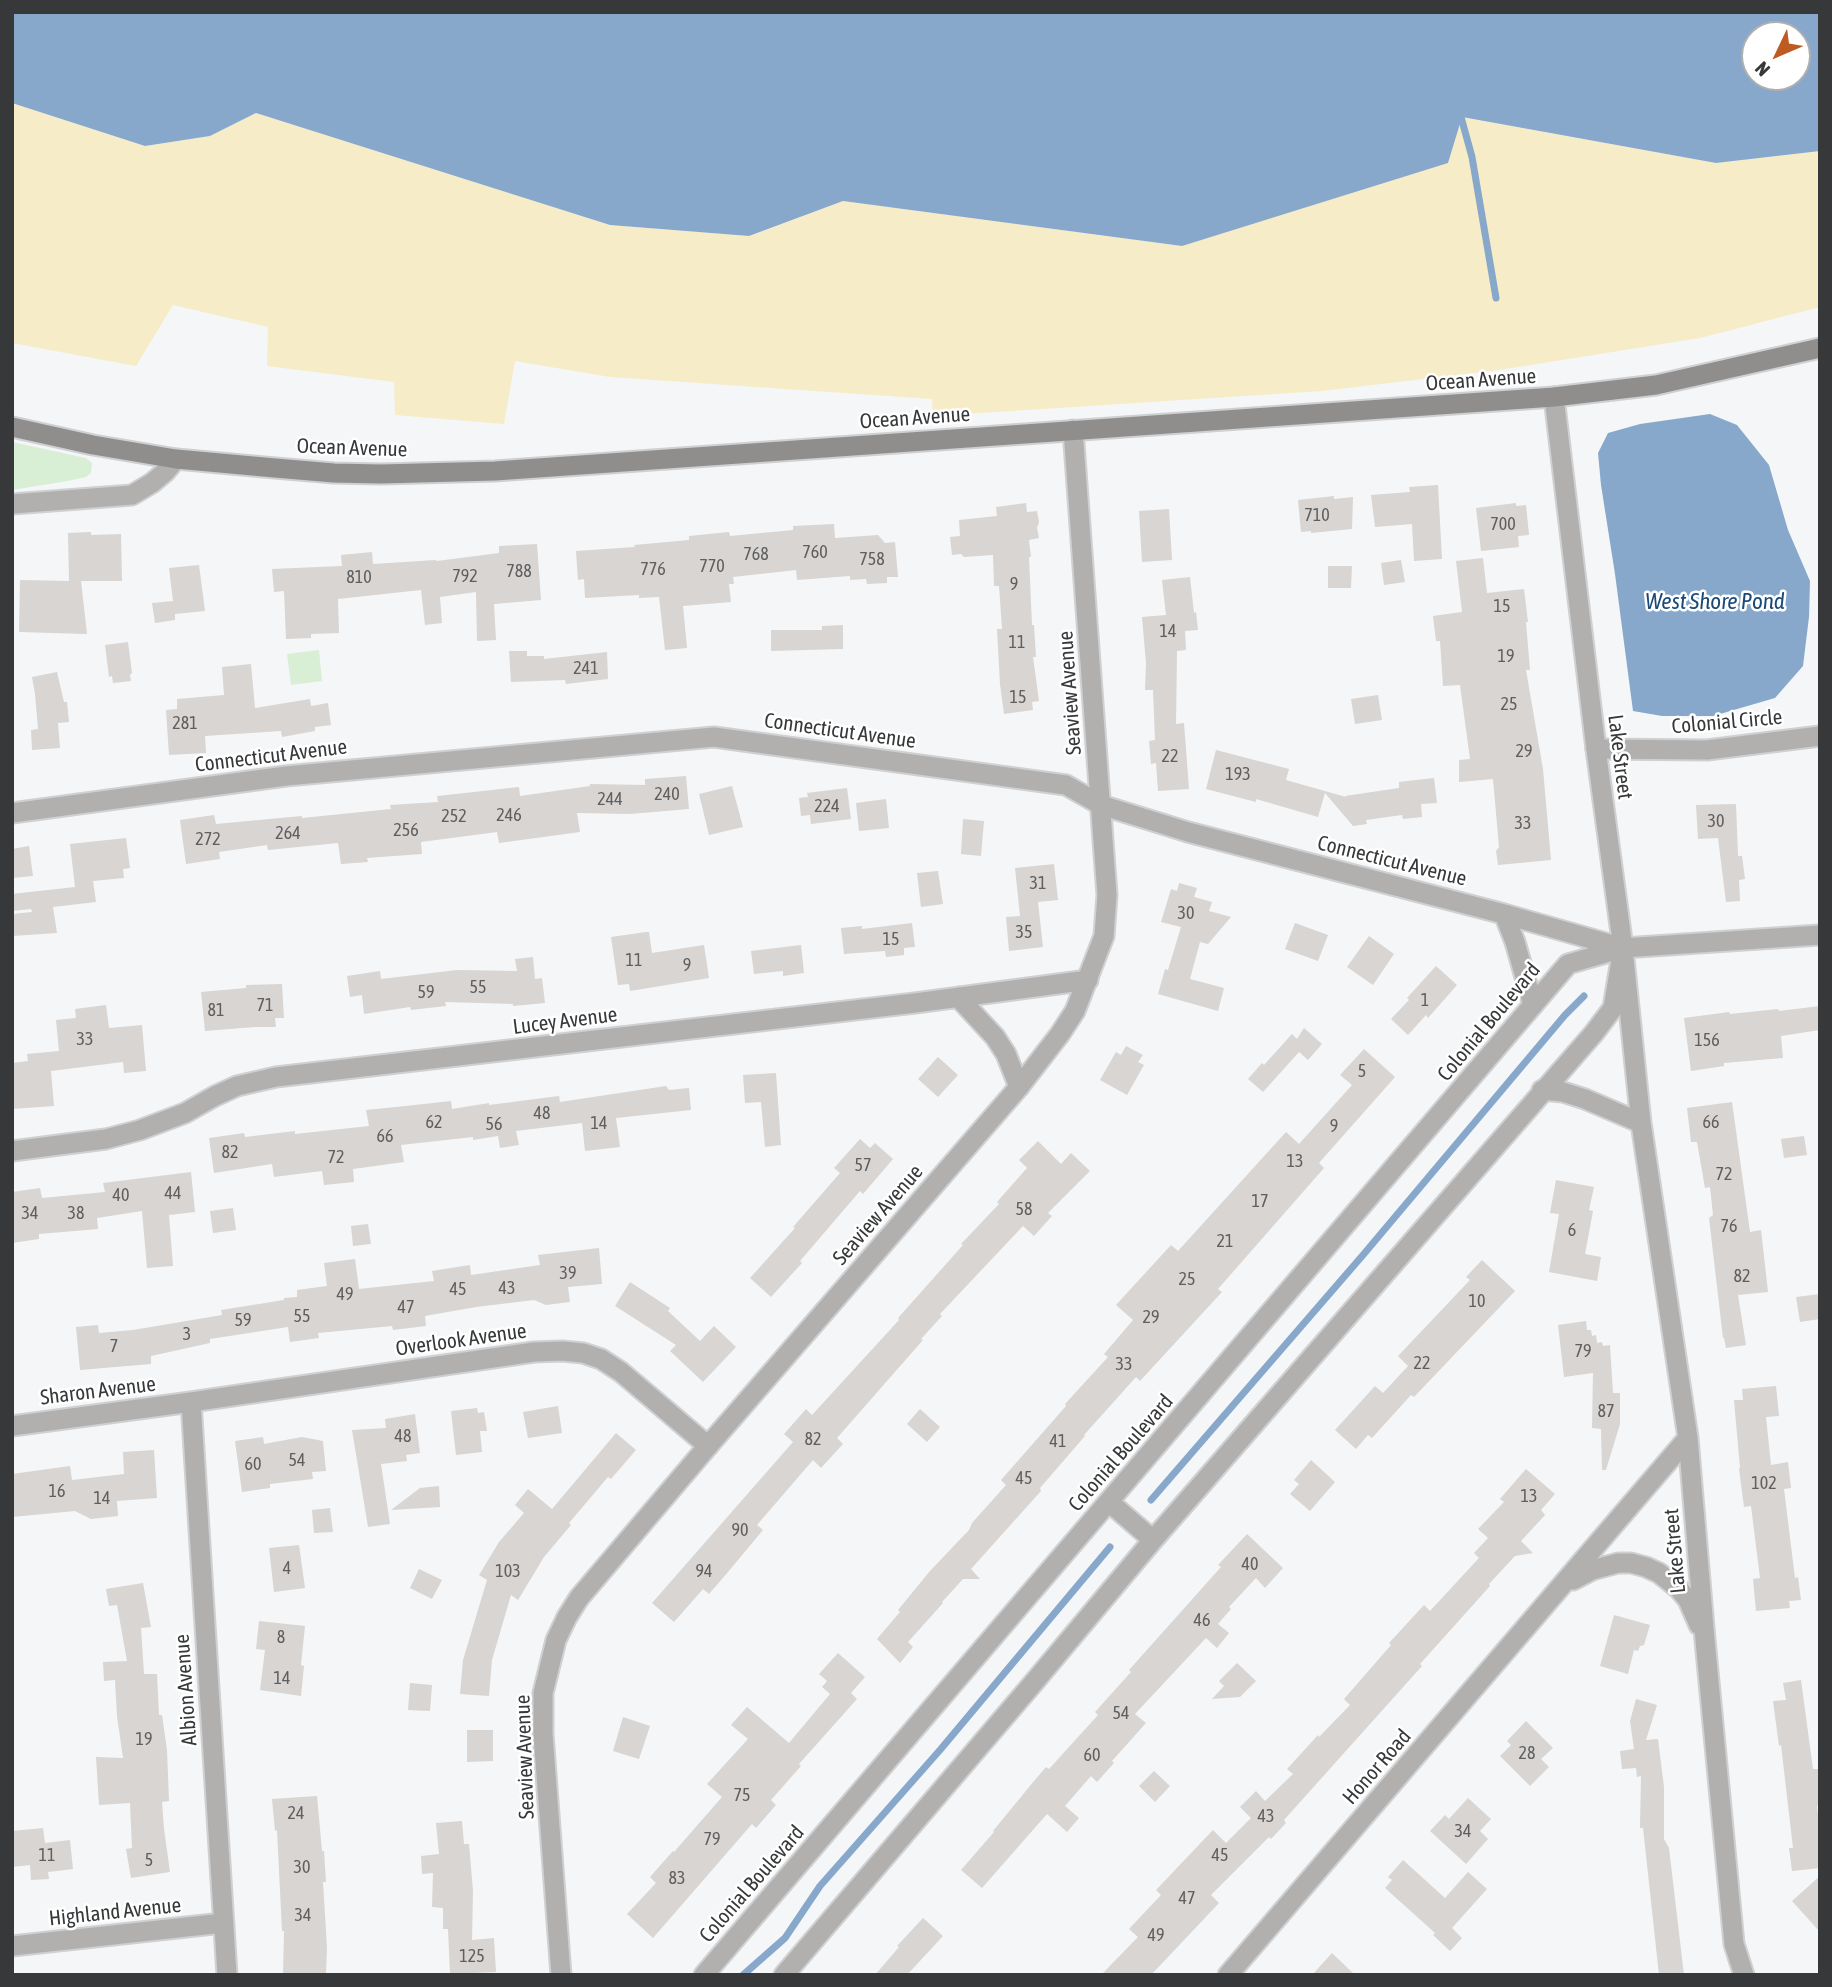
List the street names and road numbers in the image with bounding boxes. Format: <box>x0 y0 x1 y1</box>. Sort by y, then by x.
street label: Ocean Avenue <box>1425 364 1537 396</box>
street label: Ocean Avenue <box>859 402 971 434</box>
street label: Ocean Avenue <box>296 433 408 463</box>
street label: Seaview Avenue <box>1053 630 1087 756</box>
street label: Colonial Circle <box>1671 705 1783 739</box>
street label: Connecticut Avenue <box>763 708 917 754</box>
street label: Lake Street <box>1602 713 1638 801</box>
street label: Connecticut Avenue <box>194 734 348 778</box>
street label: Connecticut Avenue <box>1315 830 1469 892</box>
street label: Colonial Boulevard <box>1432 958 1546 1086</box>
street label: Lucey Avenue <box>511 1002 619 1040</box>
street label: Seaview Avenue <box>828 1160 928 1270</box>
street label: Overlook Avenue <box>394 1318 528 1362</box>
street label: Sharon Avenue <box>39 1371 157 1411</box>
street label: Colonial Boulevard <box>1063 1389 1179 1517</box>
street label: Lake Street <box>1659 1507 1691 1595</box>
street label: Albion Avenue <box>170 1633 202 1747</box>
street label: Seaview Avenue <box>510 1694 540 1820</box>
street label: Honor Road <box>1338 1724 1416 1810</box>
street label: Colonial Boulevard <box>694 1820 810 1948</box>
street label: Highland Avenue <box>48 1893 182 1931</box>

